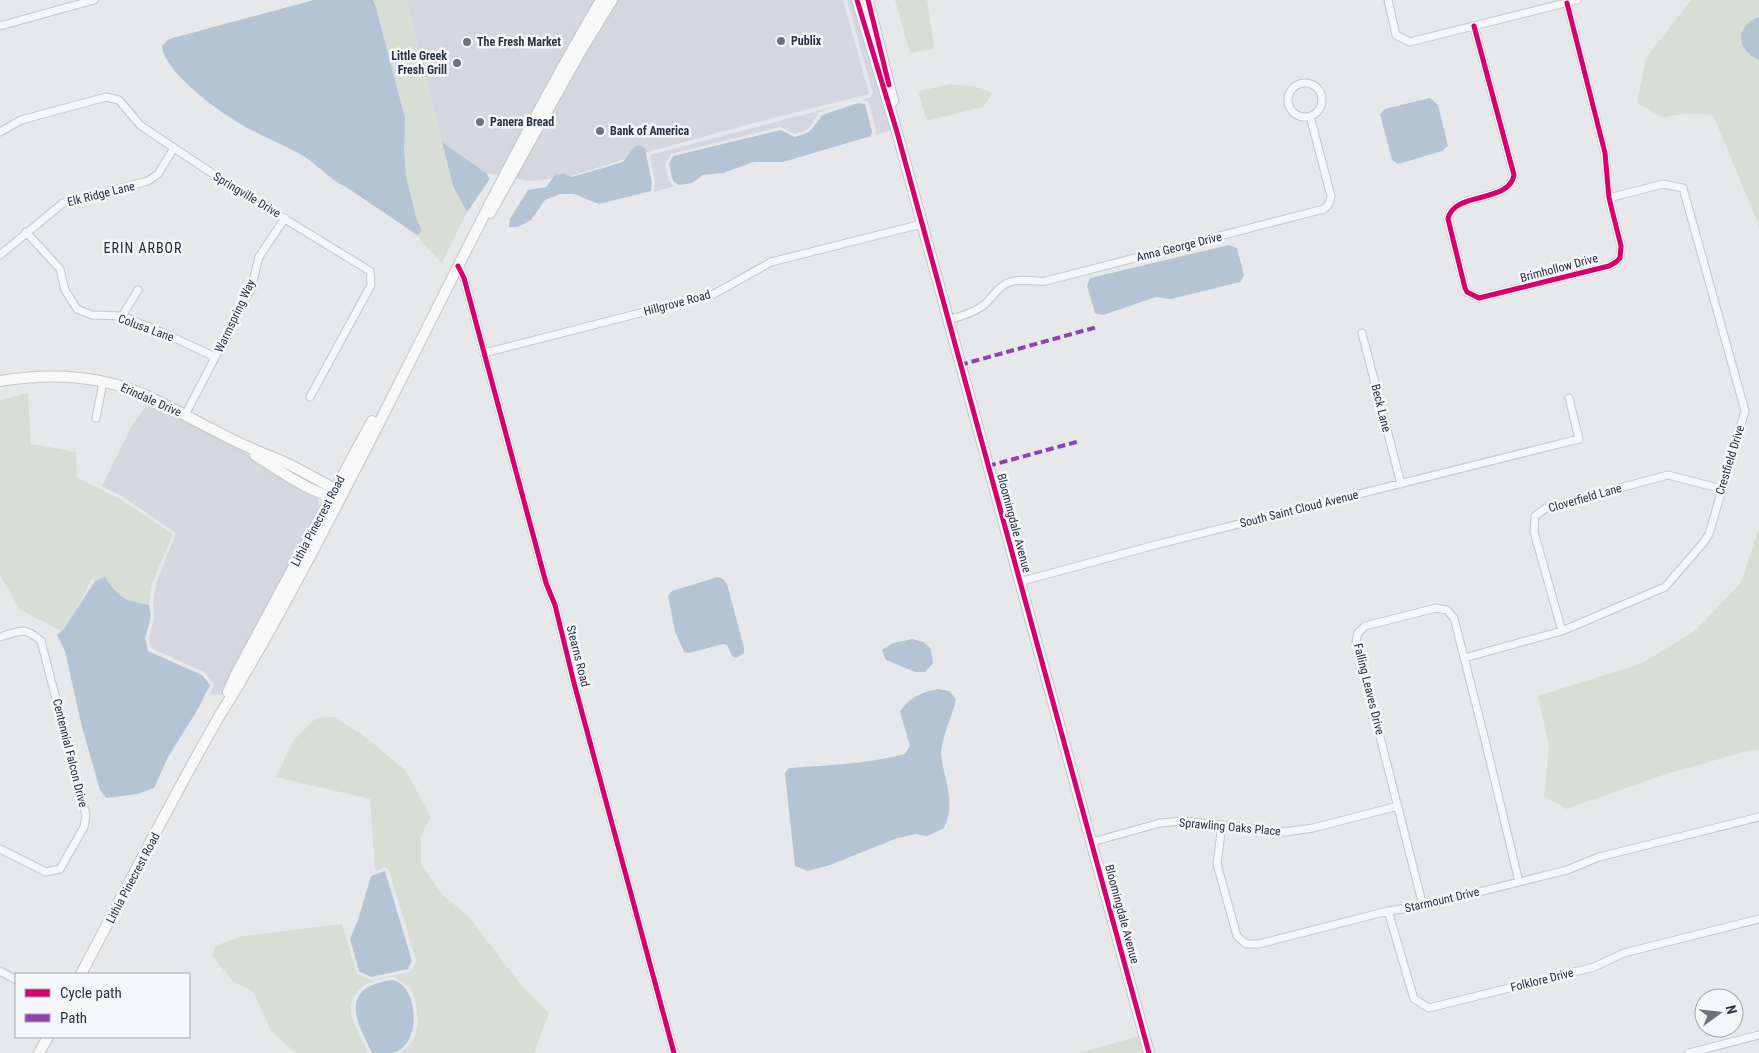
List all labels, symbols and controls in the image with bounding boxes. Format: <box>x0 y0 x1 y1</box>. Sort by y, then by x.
place label: Publix <box>791 34 822 48</box>
place label: The Fresh Market <box>477 35 561 49</box>
marker: Publix <box>775 35 787 47</box>
marker: The Fresh Market <box>461 36 473 48</box>
place label: Little Greek Fresh Grill <box>391 49 447 77</box>
marker: Little Greek Fresh Grill <box>451 57 463 69</box>
place label: Panera Bread <box>490 115 554 129</box>
marker: Panera Bread <box>474 116 486 128</box>
place label: Bank of America <box>610 124 690 138</box>
marker: Bank of America <box>594 125 606 137</box>
street label: Springville Drive <box>211 169 283 221</box>
street label: Elk Ridge Lane <box>66 179 137 209</box>
street label: Anna George Drive <box>1135 230 1224 264</box>
district label: ERIN ARBOR <box>104 240 182 256</box>
street label: Brimhollow Drive <box>1519 251 1600 285</box>
street label: Warmspring Way <box>212 277 258 355</box>
street label: Hillgrove Road <box>642 287 712 319</box>
street label: Colusa Lane <box>116 311 176 345</box>
street label: Erindale Drive <box>118 380 184 420</box>
street label: Beck Lane <box>1368 383 1394 434</box>
street label: Crestfield Drive <box>1713 423 1747 496</box>
street label: Bloomingdale Avenue <box>994 472 1034 575</box>
street label: Lithia Pinecrest Road <box>288 473 348 569</box>
street label: Cloverfield Lane <box>1547 481 1624 515</box>
street label: South Saint Cloud Avenue <box>1238 487 1360 531</box>
street label: Stearns Road <box>564 624 592 688</box>
street label: Falling Leaves Drive <box>1351 642 1387 737</box>
street label: Centennial Falcon Drive <box>50 697 90 809</box>
street label: Sprawling Oaks Place <box>1179 816 1282 838</box>
street label: Lithia Pinecrest Road <box>103 830 163 926</box>
street label: Bloomingdale Avenue <box>1102 863 1142 966</box>
street label: Starmount Drive <box>1403 885 1481 915</box>
street label: Folklore Drive <box>1509 965 1575 995</box>
legend <box>15 973 190 1038</box>
text: Cycle path <box>60 984 122 1002</box>
north arrow <box>1694 988 1744 1038</box>
text: N <box>1723 1003 1740 1016</box>
text: Path <box>60 1009 87 1027</box>

